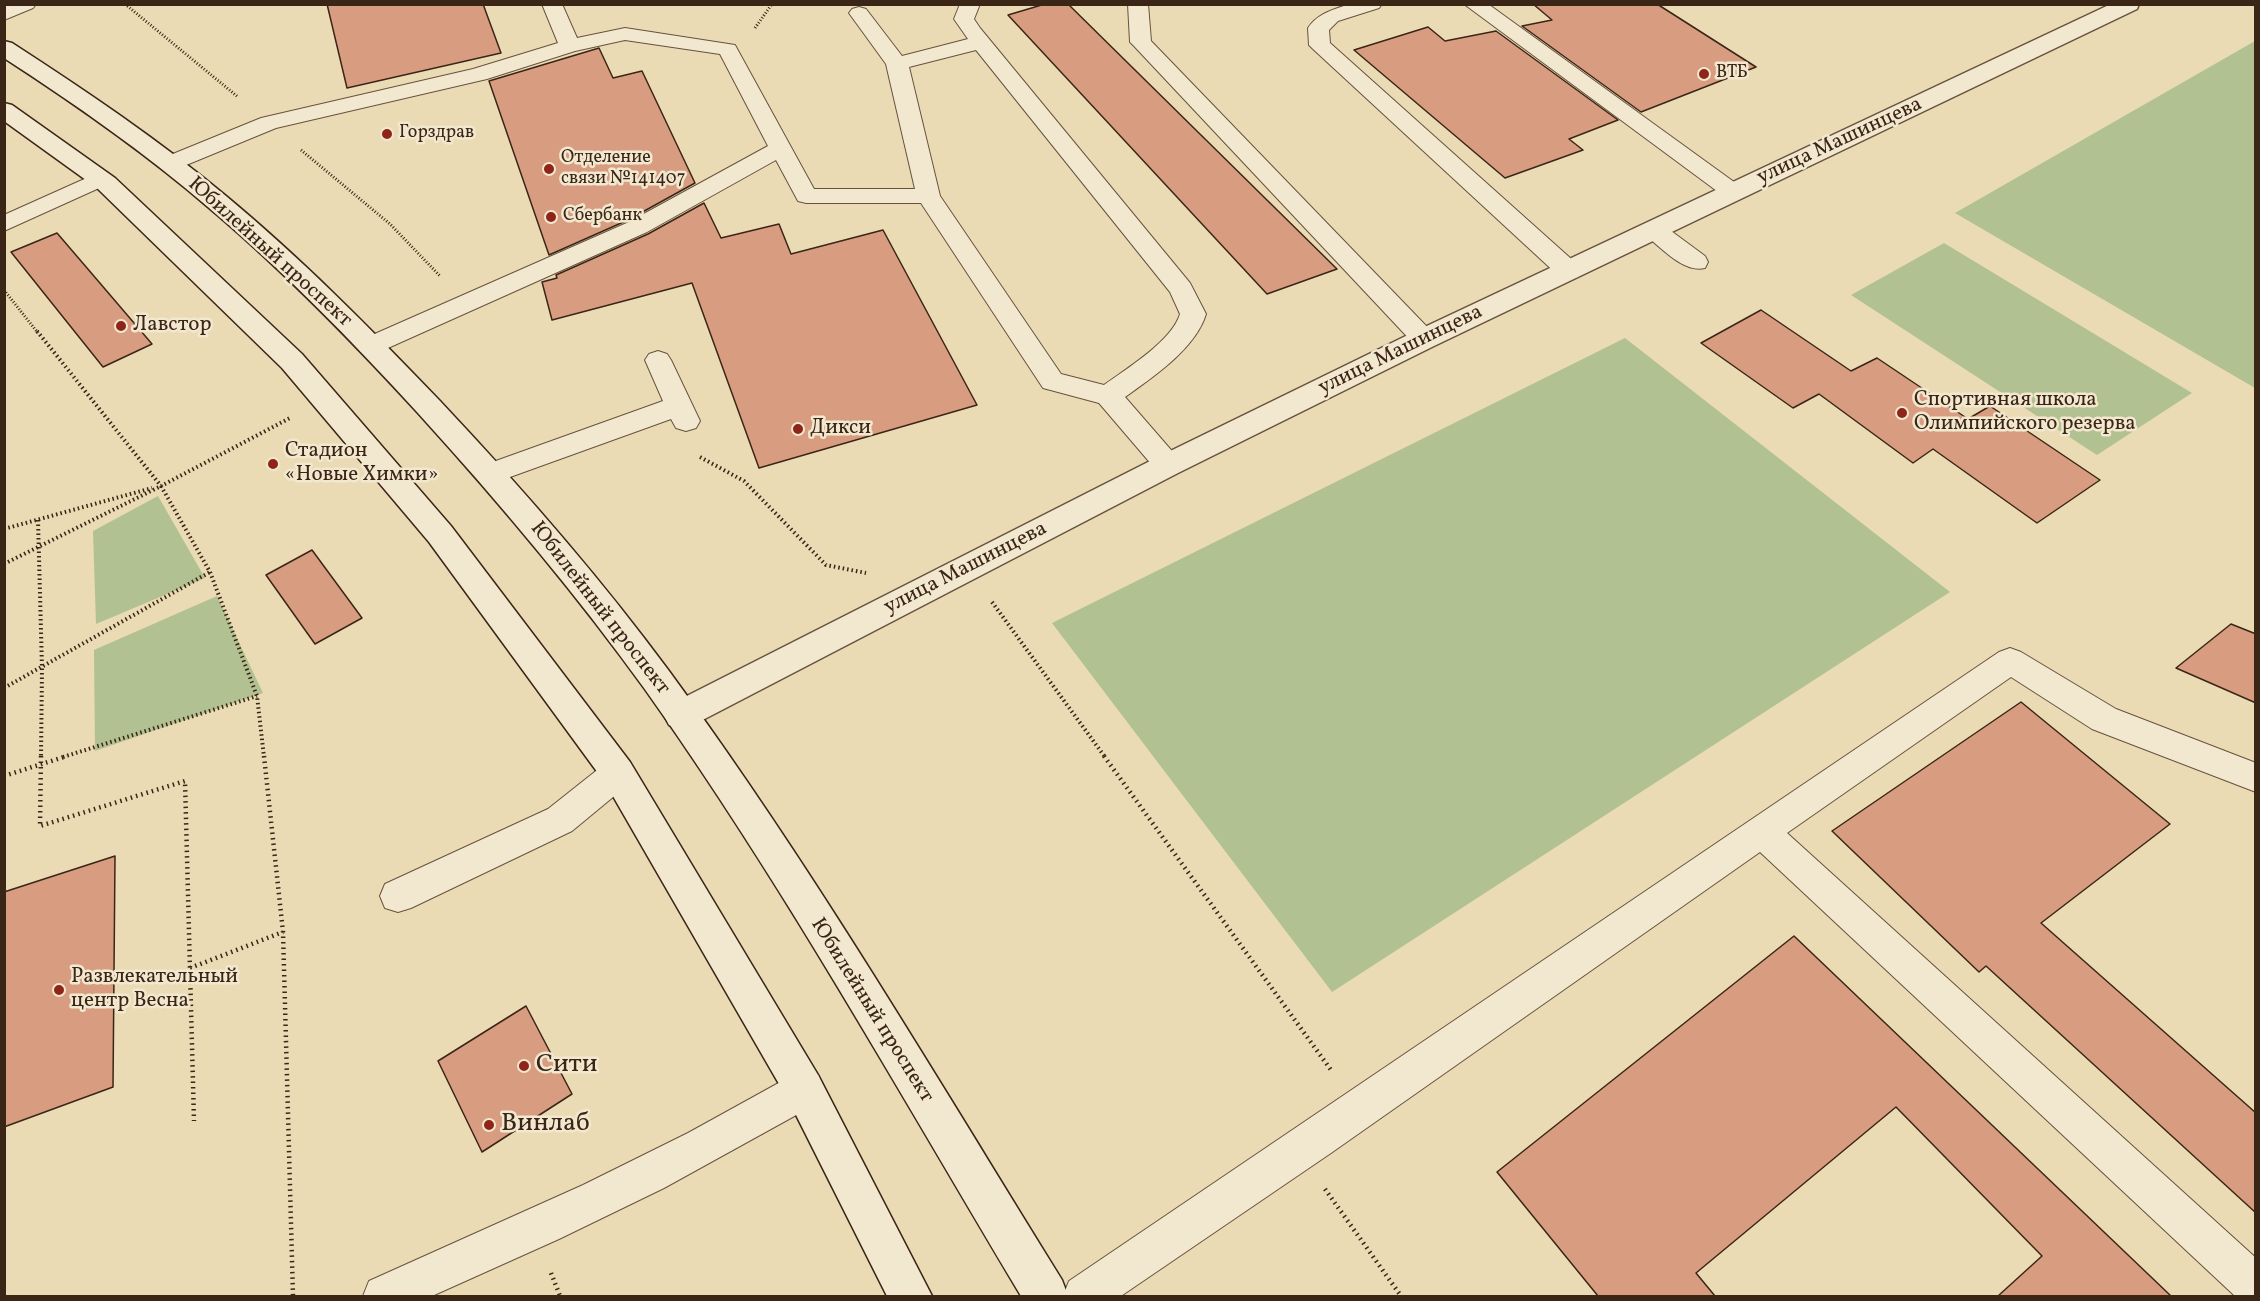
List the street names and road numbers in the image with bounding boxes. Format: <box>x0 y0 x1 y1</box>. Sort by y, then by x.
street label: улица Машинцева <box>1753 93 1927 191</box>
street label: Юбилейный проспект <box>182 172 356 334</box>
street label: улица Машинцева <box>1315 300 1487 402</box>
street label: Юбилейный проспект <box>524 517 674 701</box>
street label: улица Машинцева <box>880 517 1052 621</box>
street label: Юбилейный проспект <box>804 914 938 1108</box>

